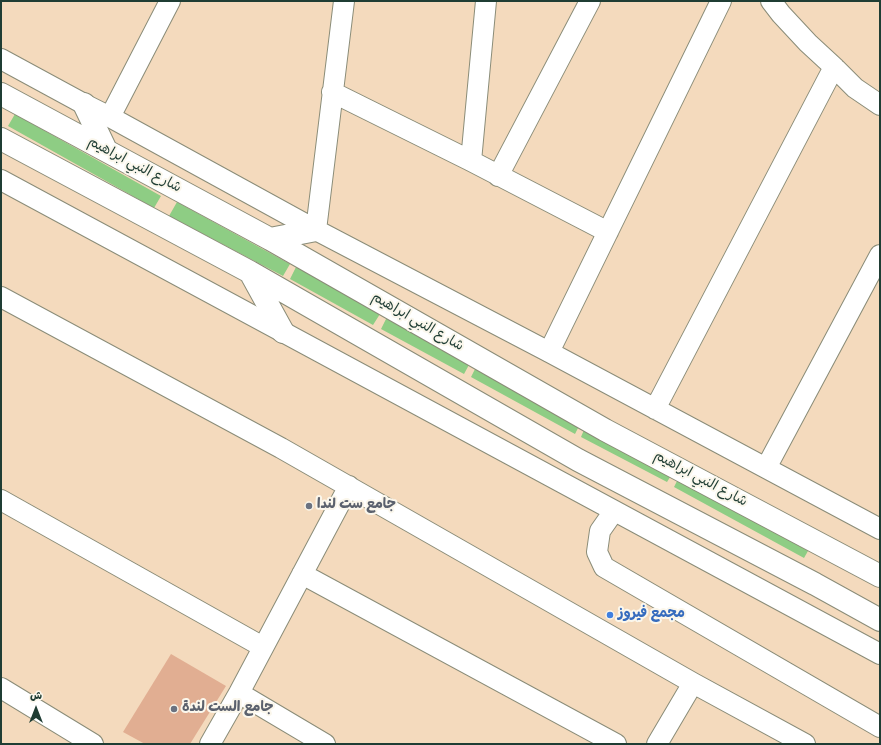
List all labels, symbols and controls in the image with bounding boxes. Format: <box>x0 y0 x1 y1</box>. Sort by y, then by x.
street label: شارع النبي ابراهيم <box>85 134 183 198</box>
street label: شارع النبي ابراهيم <box>368 290 466 356</box>
street label: شارع النبي ابراهيم <box>651 448 749 512</box>
place label: جامع ست لندا <box>317 498 396 514</box>
marker: جامع ست لندا <box>304 501 314 511</box>
place label: مجمع فيروز <box>618 607 685 623</box>
marker: مجمع فيروز <box>605 610 615 620</box>
north arrow <box>16 689 56 729</box>
text: ش <box>30 691 42 703</box>
place label: جامع الست لندة <box>182 701 274 717</box>
marker: جامع الست لندة <box>169 704 179 714</box>

